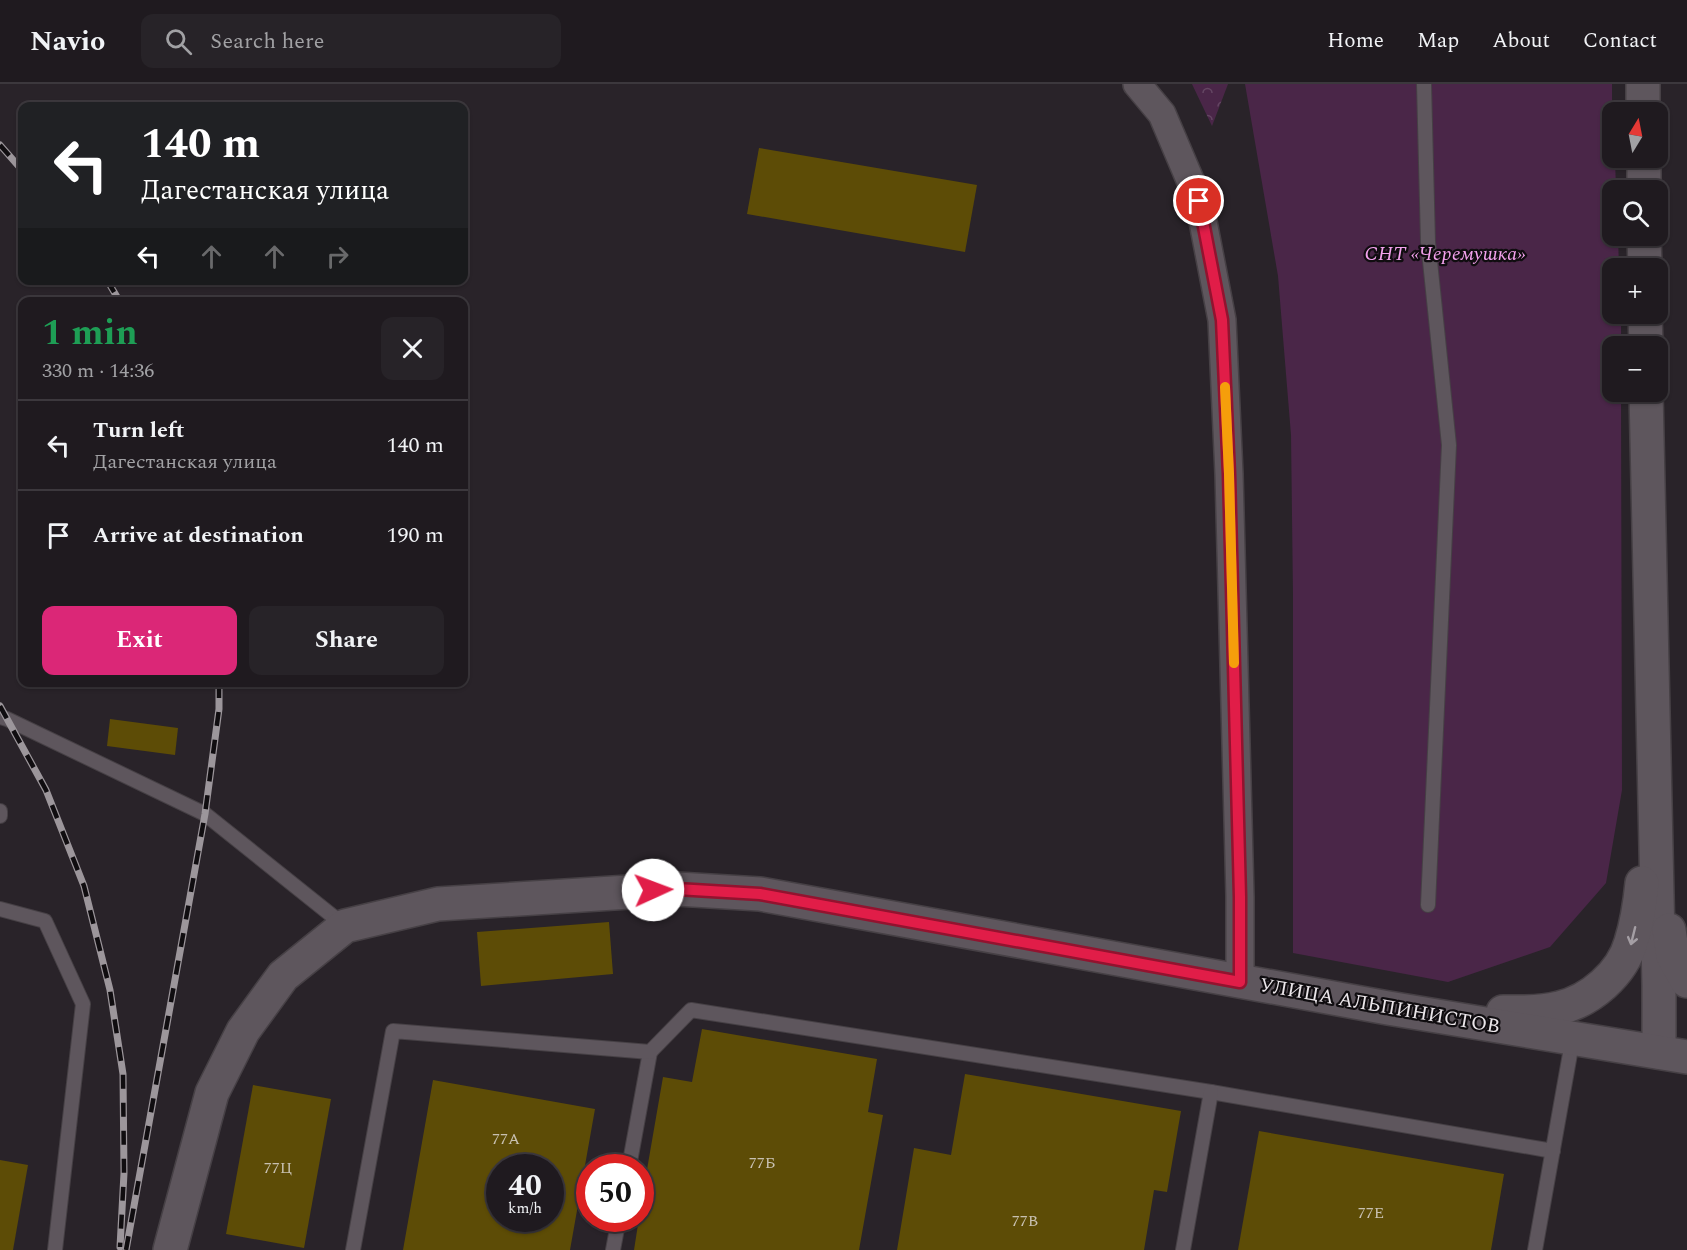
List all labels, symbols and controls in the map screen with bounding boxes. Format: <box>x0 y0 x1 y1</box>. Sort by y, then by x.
search box <box>141 14 561 68</box>
text: Navio <box>30 20 105 63</box>
icon: search <box>162 25 195 58</box>
text: Search here <box>210 25 324 58</box>
text: Home <box>1327 25 1384 57</box>
text: Map <box>1417 25 1459 57</box>
text: About <box>1492 25 1550 57</box>
text: Contact <box>1583 25 1657 57</box>
north arrow <box>1602 102 1668 168</box>
map controls <box>1602 102 1668 402</box>
text: 140 m <box>141 113 260 176</box>
icon: left <box>42 126 120 204</box>
text: Дагестанская улица <box>141 170 389 212</box>
pin <box>1173 175 1224 226</box>
button: search <box>1602 180 1668 246</box>
icon: arrive <box>1182 184 1215 217</box>
park label: СНТ «Черемушка» <box>1365 239 1526 269</box>
icon: left <box>132 240 165 273</box>
icon: ahead <box>195 240 228 273</box>
icon: ahead <box>258 240 291 273</box>
icon: right <box>321 240 354 273</box>
button: + <box>1602 258 1668 324</box>
text: 1 min <box>42 306 138 361</box>
button: close <box>381 317 444 380</box>
button: − <box>1602 336 1668 402</box>
text: 330 m · 14:36 <box>42 356 154 386</box>
text: Turn left <box>93 414 185 447</box>
icon: left <box>42 429 75 462</box>
text: 140 m <box>387 429 444 462</box>
text: Дагестанская улица <box>93 447 277 477</box>
icon: arrive <box>42 519 75 552</box>
text: Arrive at destination <box>93 519 304 552</box>
text: 190 m <box>387 519 444 552</box>
button: Exit <box>42 606 237 675</box>
button: Share <box>249 606 444 675</box>
position arrow <box>621 858 685 922</box>
one-way arrow <box>1626 926 1638 945</box>
street label: УЛИЦА АЛЬПИНИСТОВ <box>1257 970 1502 1042</box>
house number: 77А <box>492 1127 520 1151</box>
house number: 77Б <box>749 1151 775 1175</box>
speed limit sign: 50 <box>576 1154 654 1232</box>
house number: 77Ц <box>264 1156 292 1180</box>
text: 40 <box>508 1163 542 1209</box>
text: km/h <box>508 1197 542 1220</box>
house number: 77Е <box>1358 1201 1384 1225</box>
house number: 77В <box>1012 1209 1038 1233</box>

